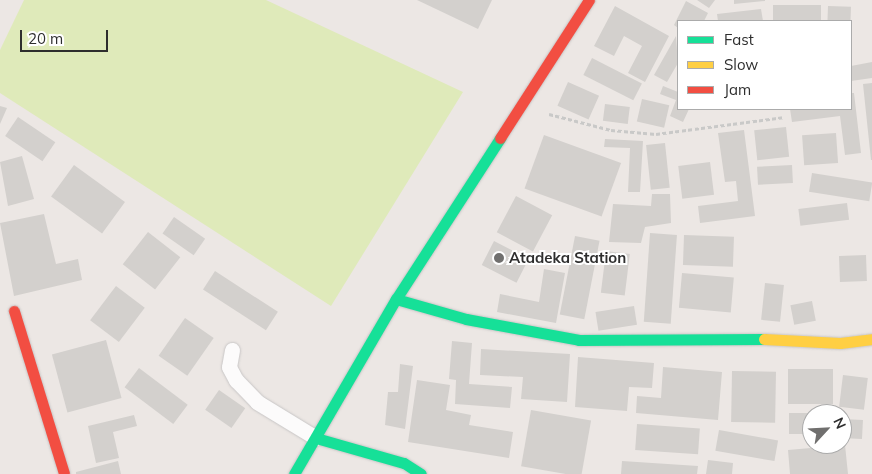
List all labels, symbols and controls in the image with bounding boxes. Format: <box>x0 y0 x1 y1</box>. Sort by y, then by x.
scale bar <box>22 20 110 52</box>
legend <box>677 20 852 110</box>
text: 20 m <box>28 29 63 48</box>
text: Fast <box>724 30 754 49</box>
text: Slow <box>724 55 758 74</box>
text: Jam <box>724 80 751 99</box>
place label: Atadeka Station <box>509 249 626 267</box>
marker: Atadeka Station <box>493 252 505 264</box>
north arrow <box>802 404 852 454</box>
text: N <box>829 414 850 432</box>

